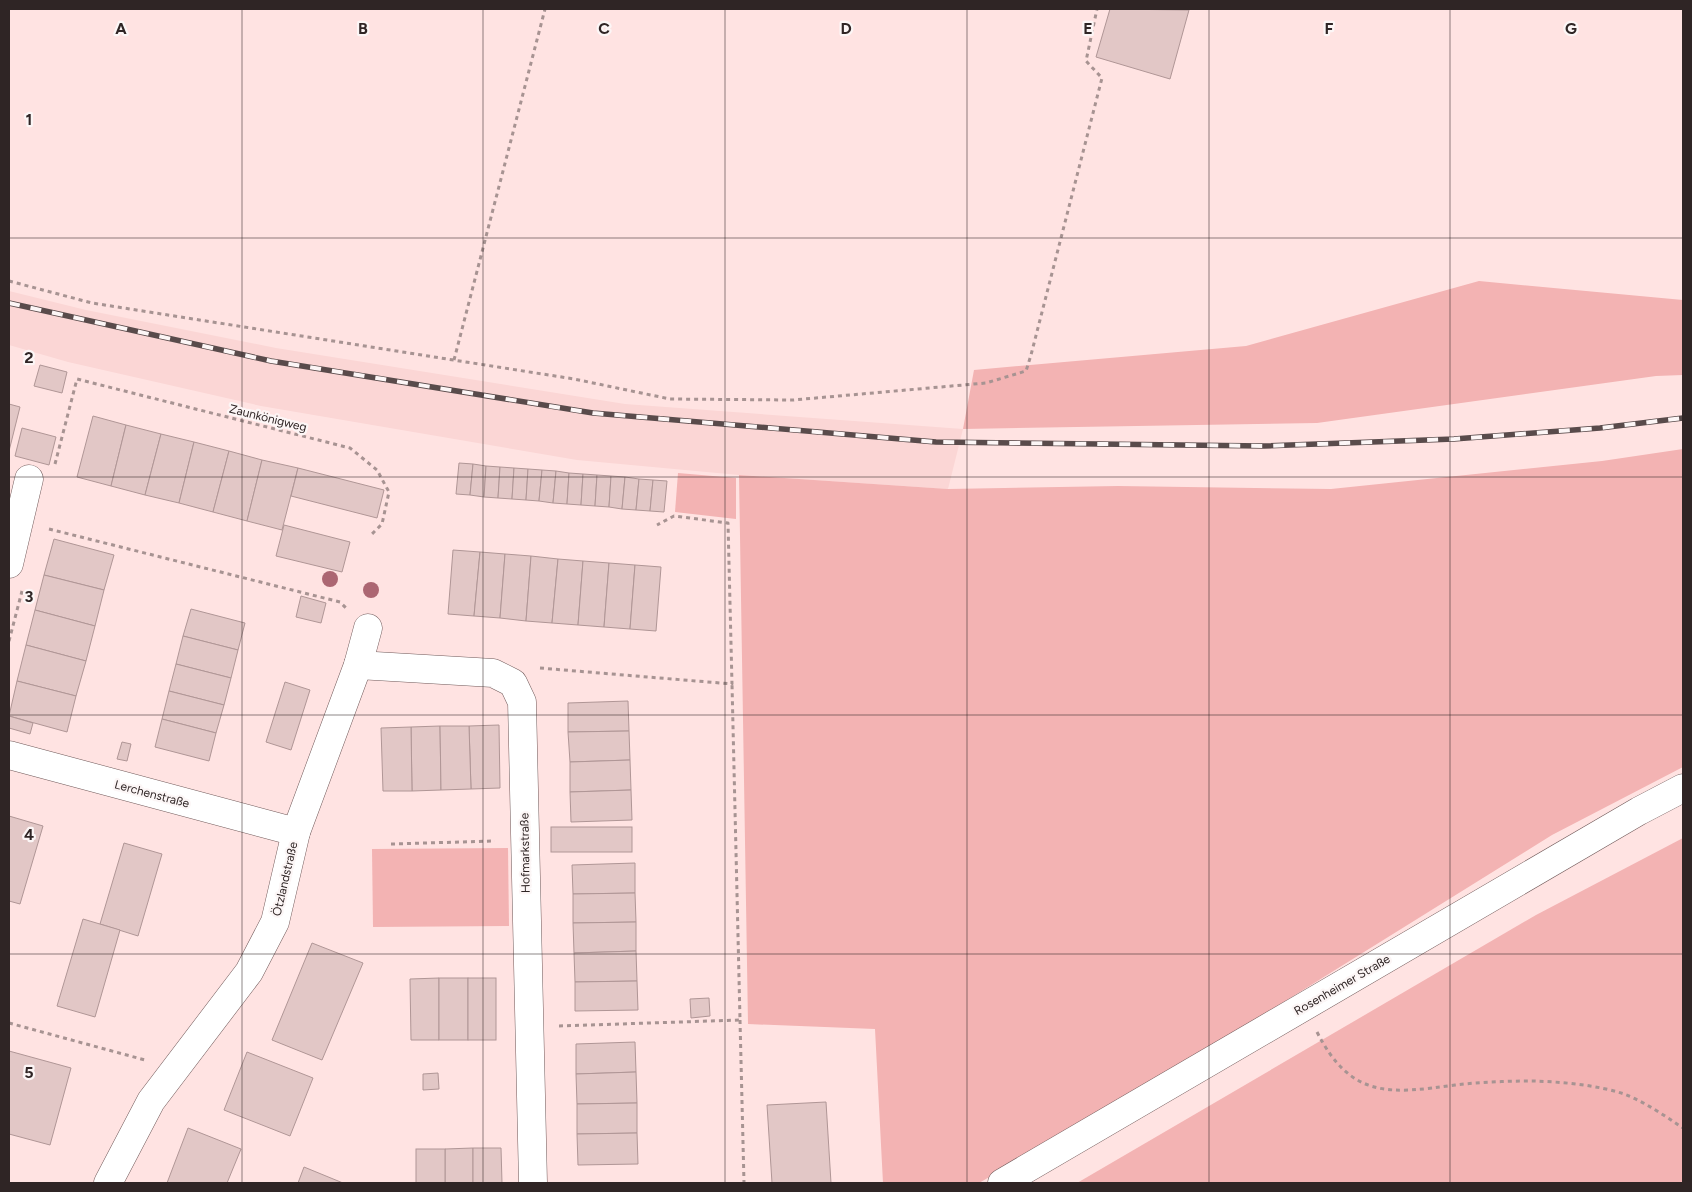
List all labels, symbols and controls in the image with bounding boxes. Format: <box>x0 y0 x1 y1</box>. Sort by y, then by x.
text: A <box>115 19 127 38</box>
text: B <box>358 19 368 38</box>
text: C <box>598 19 610 38</box>
text: D <box>840 19 852 38</box>
text: E <box>1083 19 1093 38</box>
text: F <box>1325 19 1334 38</box>
text: G <box>1565 19 1577 38</box>
text: 1 <box>26 110 32 129</box>
text: 2 <box>24 348 34 367</box>
street label: Zaunkönigweg <box>228 402 308 434</box>
text: 3 <box>25 587 34 606</box>
street label: Lerchenstraße <box>113 777 191 811</box>
street label: Hofmarkstraße <box>517 812 533 893</box>
text: 4 <box>24 825 34 844</box>
street label: Ötzlandstraße <box>270 840 300 918</box>
street label: Rosenheimer Straße <box>1292 952 1393 1018</box>
text: 5 <box>24 1063 34 1082</box>

